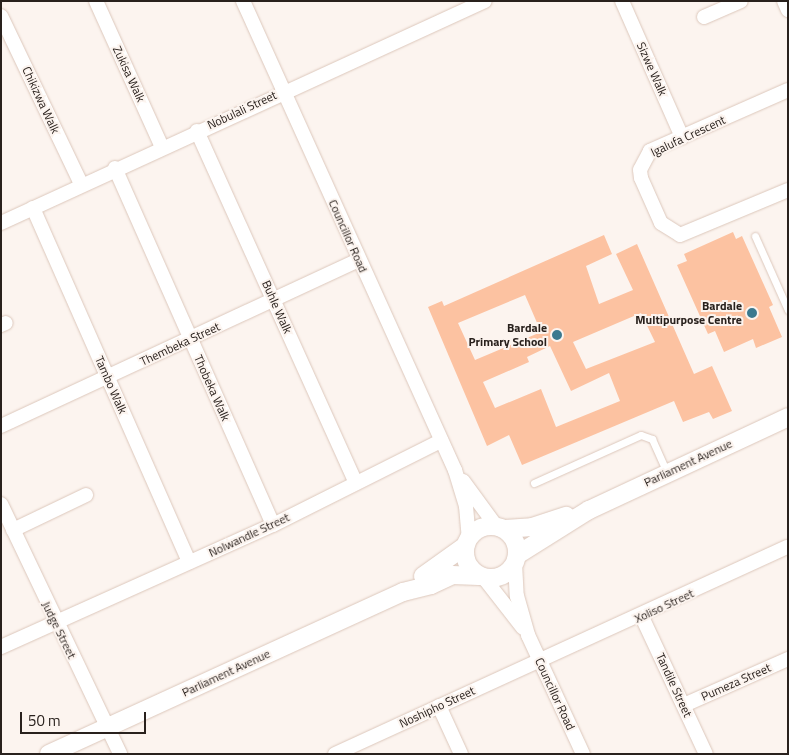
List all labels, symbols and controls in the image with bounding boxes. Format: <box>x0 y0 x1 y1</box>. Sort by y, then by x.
street label: Sizwe Walk <box>634 40 670 98</box>
street label: Zukisa Walk <box>110 44 148 104</box>
street label: Chikizwa Walk <box>19 64 63 136</box>
street label: Nobulali Street <box>205 88 279 132</box>
street label: Igalufa Crescent <box>648 112 728 160</box>
street label: Councillor Road <box>326 197 370 275</box>
street label: Buhle Walk <box>259 278 295 336</box>
place label: Bardale Multipurpose Centre <box>635 299 742 327</box>
marker: Bardale Multipurpose Centre <box>746 307 758 319</box>
street label: Thembeka Street <box>138 319 222 369</box>
place label: Bardale Primary School <box>469 321 547 349</box>
marker: Bardale Primary School <box>551 329 563 341</box>
street label: Thobeka Walk <box>191 353 233 423</box>
street label: Tambo Walk <box>92 354 130 416</box>
street label: Parliament Avenue <box>642 436 734 490</box>
street label: Nolwandle Street <box>206 510 292 560</box>
street label: Xoliso Street <box>632 586 696 626</box>
street label: Judge Street <box>39 599 79 661</box>
street label: Parliament Avenue <box>180 646 272 700</box>
street label: Tandile Street <box>653 651 695 719</box>
street label: Councillor Road <box>532 656 578 732</box>
street label: Pumeza Street <box>699 660 773 704</box>
street label: Noshipho Street <box>397 683 477 731</box>
scale bar <box>22 702 149 734</box>
text: 50 m <box>28 709 61 732</box>

